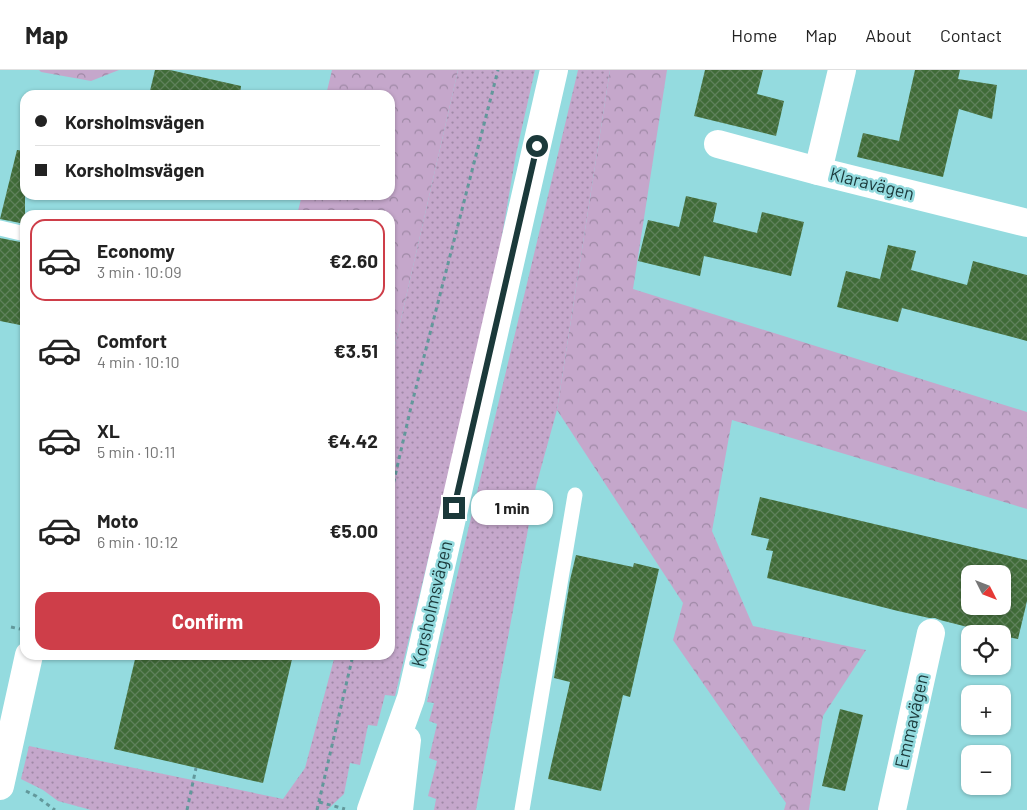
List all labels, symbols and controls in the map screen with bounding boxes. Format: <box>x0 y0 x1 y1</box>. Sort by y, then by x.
text: Map <box>25 20 68 49</box>
text: Home <box>731 24 777 46</box>
text: Map <box>805 24 837 46</box>
text: About <box>865 24 912 46</box>
text: Contact <box>940 24 1002 46</box>
text: Korsholmsvägen <box>65 110 204 133</box>
route start <box>526 135 548 157</box>
text: Korsholmsvägen <box>65 158 204 181</box>
street label: Klaravägen <box>828 162 917 204</box>
icon: car <box>37 238 82 283</box>
text: Economy <box>97 239 175 262</box>
text: €2.60 <box>329 249 378 272</box>
text: 3 min · 10:09 <box>97 262 182 281</box>
icon: car <box>37 328 82 373</box>
text: Comfort <box>97 329 167 352</box>
text: €3.51 <box>334 339 378 362</box>
text: 4 min · 10:10 <box>97 352 179 371</box>
icon: car <box>37 418 82 463</box>
text: XL <box>97 419 120 442</box>
text: €4.42 <box>327 429 378 452</box>
text: 5 min · 10:11 <box>97 442 175 461</box>
callout: 1 min <box>472 490 554 526</box>
route end <box>443 497 465 519</box>
text: 1 min <box>494 498 530 517</box>
icon: car <box>37 508 82 553</box>
text: Moto <box>97 509 139 532</box>
text: €5.00 <box>329 519 378 542</box>
text: 6 min · 10:12 <box>97 532 178 551</box>
street label: Korsholmsvägen <box>406 539 456 669</box>
north arrow <box>961 565 1011 615</box>
map controls <box>961 565 1011 795</box>
button: Confirm <box>35 592 380 650</box>
button: locate <box>961 625 1011 675</box>
street label: Emmavägen <box>889 671 933 770</box>
button: + <box>961 685 1011 735</box>
button: − <box>961 745 1011 795</box>

